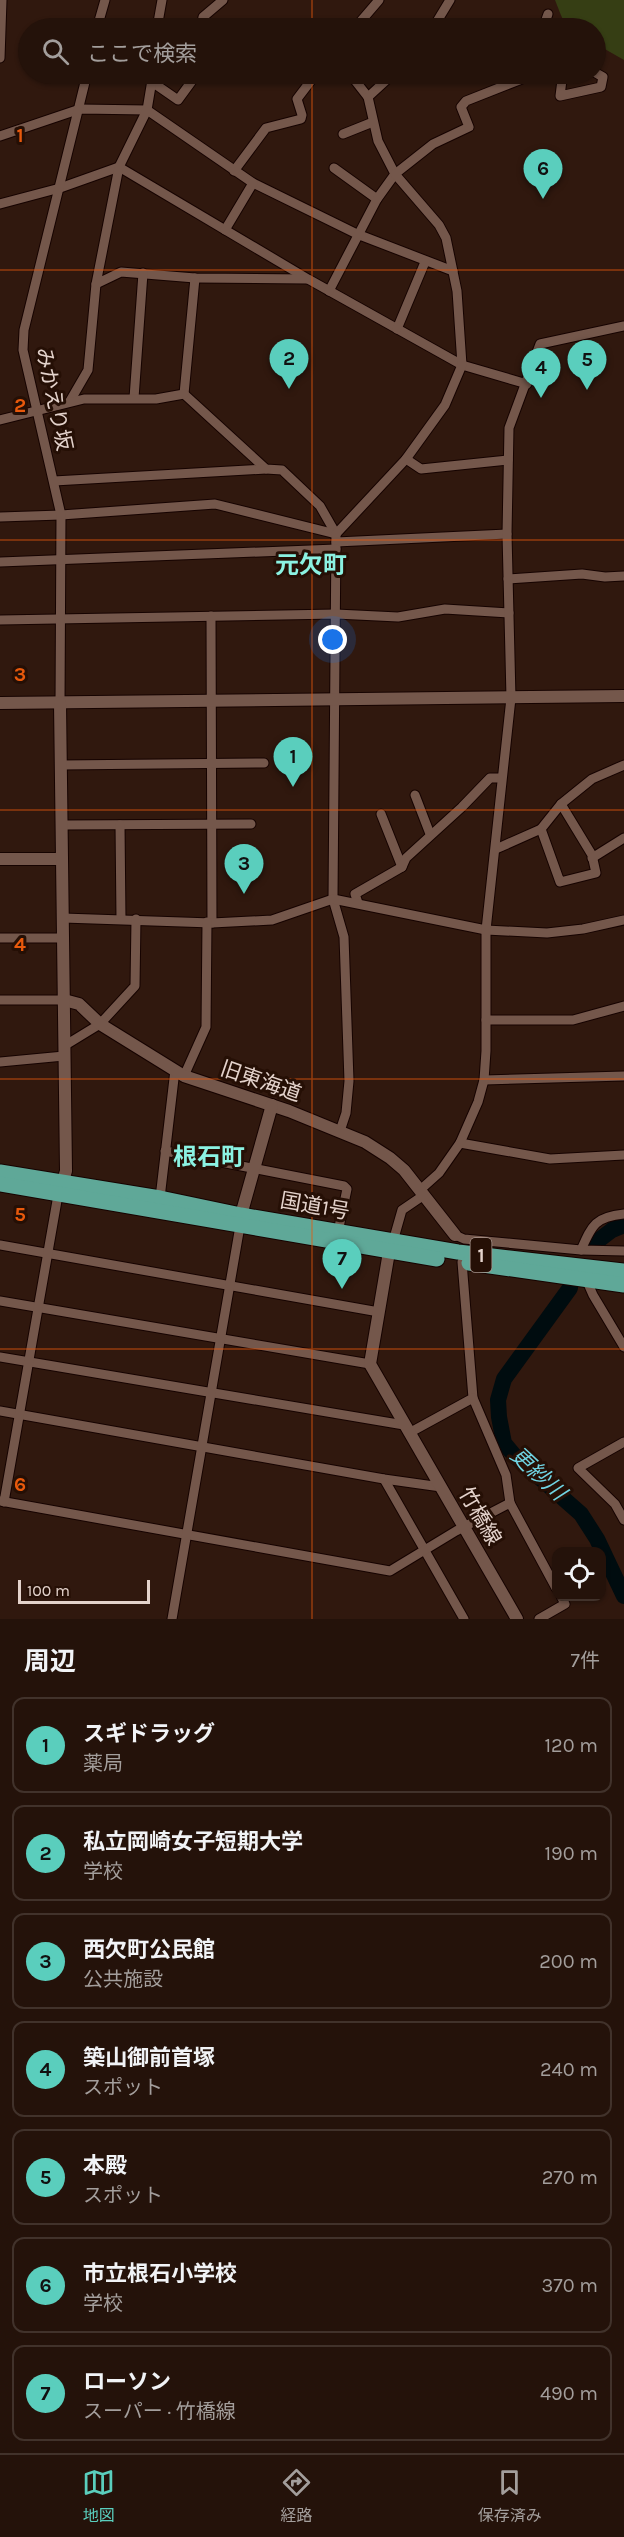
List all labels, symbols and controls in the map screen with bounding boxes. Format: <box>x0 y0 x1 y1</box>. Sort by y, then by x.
search box <box>18 18 606 84</box>
icon: search <box>39 35 72 68</box>
text: ここで検索 <box>87 41 197 67</box>
text: 1 <box>16 124 24 147</box>
pin: 6 <box>524 150 562 199</box>
pin: 2 <box>270 340 308 389</box>
pin: 5 <box>568 340 606 390</box>
street label: みかえり坂 <box>31 345 77 453</box>
pin: 4 <box>522 348 560 398</box>
text: 2 <box>14 394 26 417</box>
district label: 元欠町 <box>275 551 347 579</box>
your location <box>318 625 347 654</box>
text: 3 <box>14 663 26 686</box>
pin: 1 <box>274 738 312 787</box>
pin: 3 <box>224 844 264 894</box>
text: 4 <box>14 933 26 956</box>
street label: 旧東海道 <box>217 1056 305 1106</box>
district label: 根石町 <box>173 1143 245 1171</box>
street label: 国道1号 <box>278 1188 352 1224</box>
text: 5 <box>14 1203 26 1226</box>
road number: 1 <box>470 1238 492 1272</box>
pin: 7 <box>322 1240 362 1289</box>
water label: 更紗川 <box>505 1442 572 1507</box>
text: 6 <box>14 1473 26 1496</box>
street label: 竹橋線 <box>454 1483 506 1549</box>
map controls <box>552 1547 606 1601</box>
button: locate <box>552 1547 606 1601</box>
scale bar <box>18 1577 150 1604</box>
text: 100 m <box>27 1581 70 1600</box>
text: 周辺 <box>24 1646 76 1677</box>
text: 7件 <box>571 1649 600 1672</box>
text: スギドラッグ <box>83 1721 215 1747</box>
text: 1 <box>42 1734 49 1757</box>
text: 120 m <box>544 1734 598 1757</box>
text: 薬局 <box>83 1752 123 1775</box>
text: 私立岡崎女子短期大学 <box>83 1829 303 1855</box>
text: 2 <box>39 1842 52 1865</box>
text: 190 m <box>544 1842 598 1865</box>
text: 学校 <box>83 1860 123 1883</box>
text: 西欠町公民館 <box>83 1937 215 1963</box>
text: 3 <box>39 1950 52 1973</box>
text: 200 m <box>539 1950 598 1973</box>
text: 公共施設 <box>83 1968 163 1991</box>
text: 築山御前首塚 <box>83 2045 215 2071</box>
text: 4 <box>40 2058 51 2081</box>
text: 240 m <box>540 2058 598 2081</box>
text: スポット <box>83 2076 163 2099</box>
text: 本殿 <box>83 2153 127 2179</box>
text: 5 <box>40 2166 51 2189</box>
text: 270 m <box>542 2166 598 2189</box>
text: スポット <box>83 2184 163 2207</box>
text: 市立根石小学校 <box>83 2261 237 2287</box>
text: 6 <box>39 2274 52 2297</box>
text: 370 m <box>541 2274 598 2297</box>
text: 学校 <box>83 2292 123 2315</box>
text: ローソン <box>83 2369 171 2395</box>
text: 7 <box>41 2382 50 2405</box>
text: 490 m <box>540 2382 598 2405</box>
text: スーパー · 竹橋線 <box>83 2400 236 2423</box>
tab: 地図 <box>82 2466 115 2526</box>
tab: 経路 <box>280 2466 313 2526</box>
tab: 保存済み <box>478 2466 542 2526</box>

